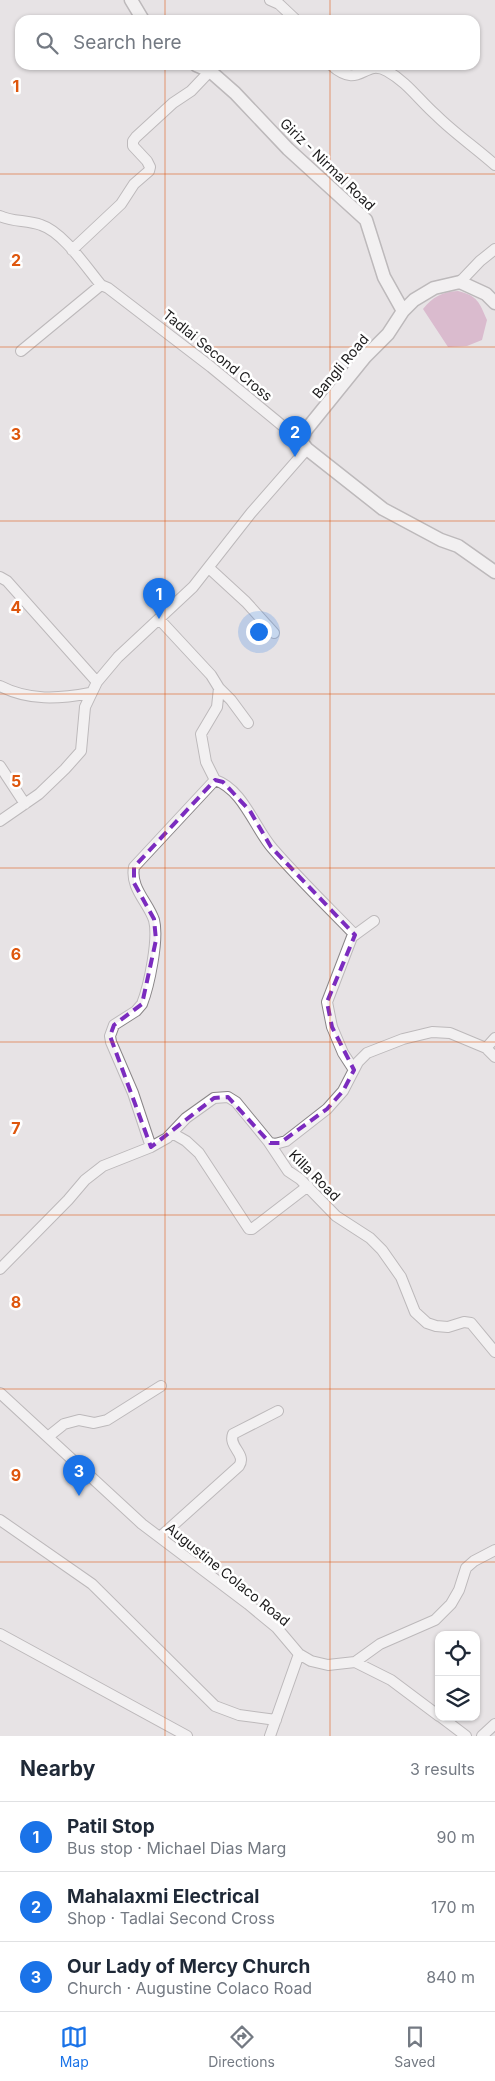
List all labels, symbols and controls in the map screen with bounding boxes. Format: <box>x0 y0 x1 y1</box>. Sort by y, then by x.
search box <box>15 15 480 70</box>
icon: search <box>33 29 61 57</box>
text: Search here <box>73 31 182 54</box>
text: 1 <box>13 76 19 96</box>
street label: Giriz - Nirmal Road <box>277 114 379 214</box>
text: 2 <box>11 250 21 270</box>
street label: Tadlai Second Cross <box>160 306 276 404</box>
street label: Bangli Road <box>308 331 372 401</box>
pin: 2 <box>279 416 311 457</box>
text: 3 <box>11 424 21 444</box>
pin: 1 <box>143 578 175 619</box>
text: 4 <box>11 597 22 617</box>
your location <box>246 619 272 645</box>
text: 5 <box>11 771 21 791</box>
text: 6 <box>11 944 21 964</box>
text: 7 <box>11 1118 21 1138</box>
street label: Killa Road <box>286 1146 344 1204</box>
text: 8 <box>11 1292 21 1312</box>
pin: 3 <box>63 1455 95 1496</box>
text: 9 <box>11 1465 21 1485</box>
street label: Augustine Colaco Road <box>163 1519 293 1629</box>
map controls <box>435 1631 480 1721</box>
button: locate <box>435 1631 480 1676</box>
button: layers <box>435 1676 480 1721</box>
text: Nearby <box>20 1756 95 1781</box>
text: 3 results <box>410 1759 475 1779</box>
text: Patil Stop <box>67 1815 155 1838</box>
text: 1 <box>33 1827 39 1847</box>
text: 90 m <box>436 1827 475 1847</box>
text: Bus stop · Michael Dias Marg <box>67 1838 286 1858</box>
text: Mahalaxmi Electrical <box>67 1885 260 1908</box>
text: 2 <box>31 1897 41 1917</box>
text: 170 m <box>431 1897 475 1917</box>
text: Shop · Tadlai Second Cross <box>67 1908 275 1928</box>
text: Our Lady of Mercy Church <box>67 1955 310 1978</box>
text: 3 <box>31 1967 41 1987</box>
text: 840 m <box>426 1967 475 1987</box>
text: Church · Augustine Colaco Road <box>67 1978 312 1998</box>
tab: Map <box>60 2023 89 2070</box>
tab: Directions <box>208 2023 275 2070</box>
tab: Saved <box>394 2023 435 2070</box>

